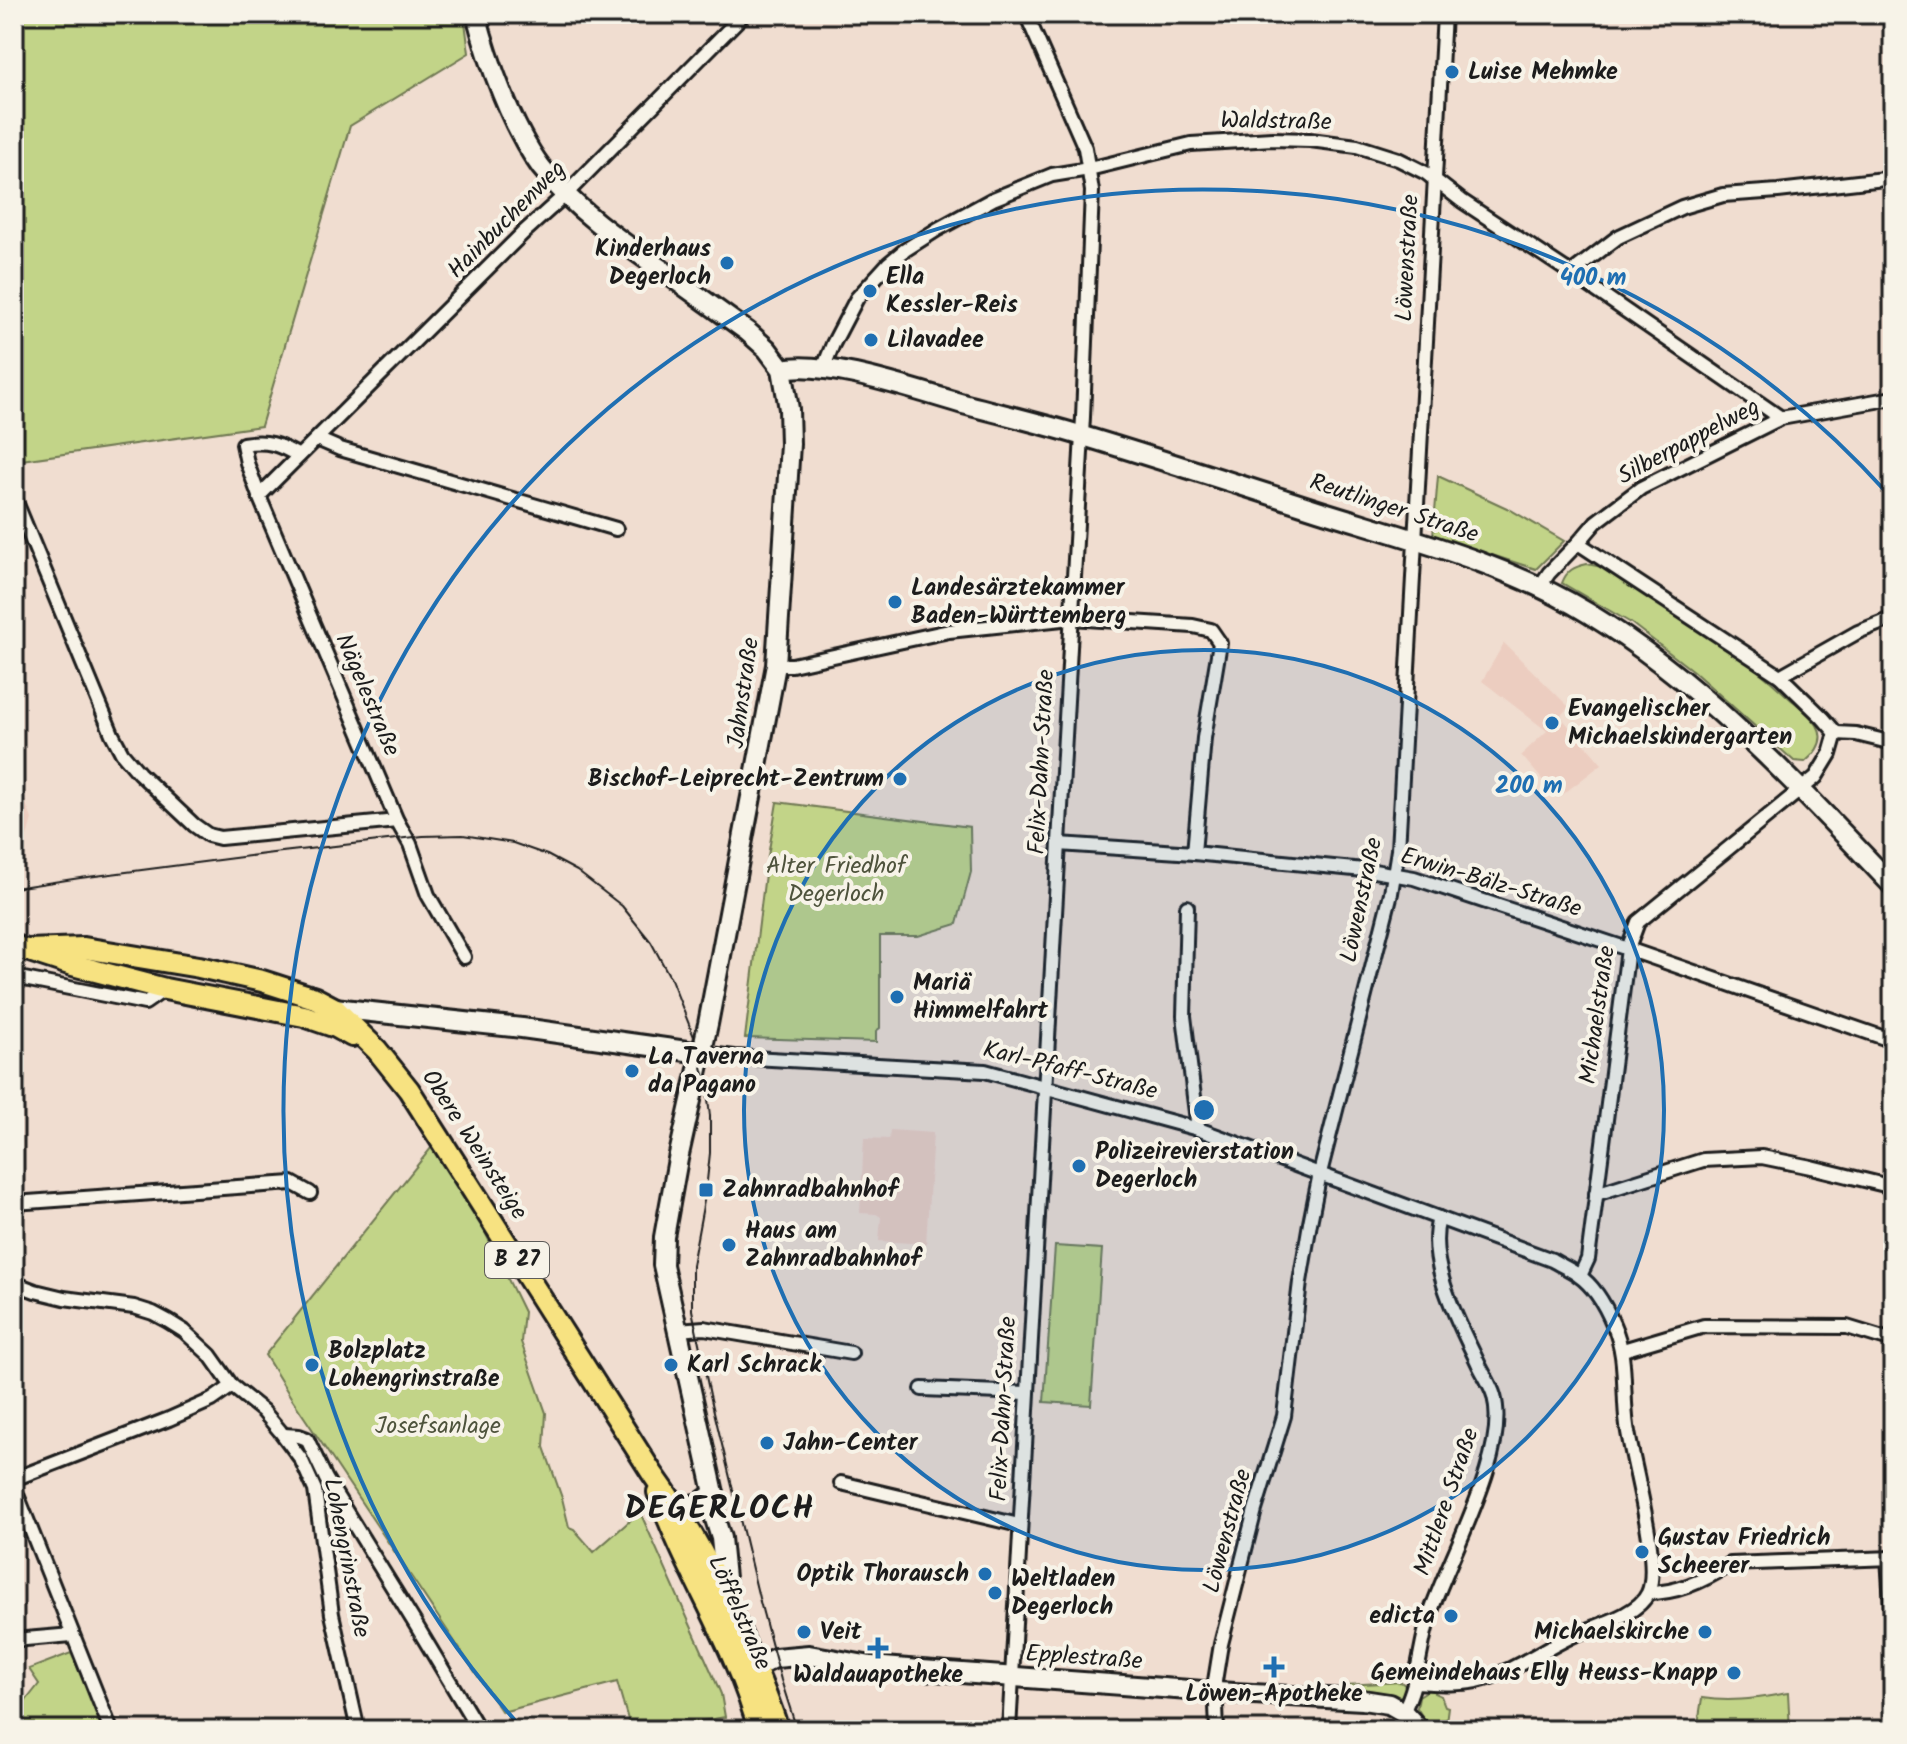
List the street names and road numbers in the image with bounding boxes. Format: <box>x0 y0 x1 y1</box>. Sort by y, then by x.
street label: Waldstraße <box>1220 102 1332 142</box>
street label: Hainbuchenweg <box>438 151 576 289</box>
street label: Löwenstraße <box>1385 193 1431 323</box>
street label: Silberpappelweg <box>1611 388 1767 496</box>
street label: Reutlinger Straße <box>1304 463 1484 555</box>
street label: Nägelestraße <box>324 628 410 763</box>
street label: Jahnstraße <box>717 635 771 751</box>
street label: Felix-Dahn-Straße <box>1018 668 1066 856</box>
street label: Löwenstraße <box>1330 834 1394 966</box>
street label: Erwin-Bälz-Straße <box>1395 837 1587 929</box>
street label: Michaelstraße <box>1569 943 1627 1087</box>
street label: Karl-Pfaff-Straße <box>979 1030 1162 1112</box>
street label: Obere Weinsteige <box>411 1062 538 1228</box>
road number: B 27 <box>485 1242 549 1278</box>
street label: Felix-Dahn-Straße <box>980 1315 1028 1503</box>
street label: Mittlere Straße <box>1403 1422 1491 1581</box>
street label: Löwenstraße <box>1193 1464 1263 1598</box>
street label: Lohengrinstraße <box>311 1475 381 1641</box>
street label: Löffelstraße <box>696 1549 782 1677</box>
street label: Epplestraße <box>1024 1634 1144 1682</box>

